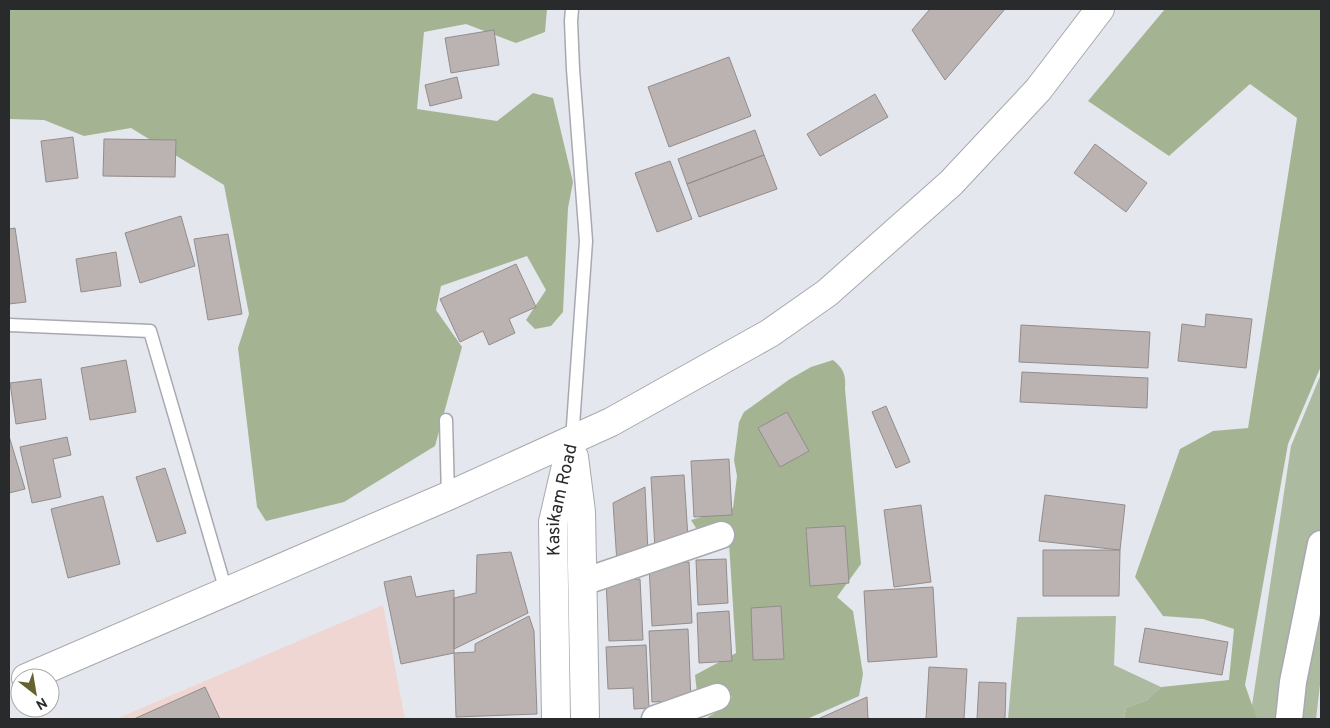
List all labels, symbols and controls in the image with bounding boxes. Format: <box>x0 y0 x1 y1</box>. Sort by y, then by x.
street label: Kasikam Road <box>543 442 584 556</box>
north arrow <box>10 668 60 718</box>
text: N <box>32 693 50 713</box>

